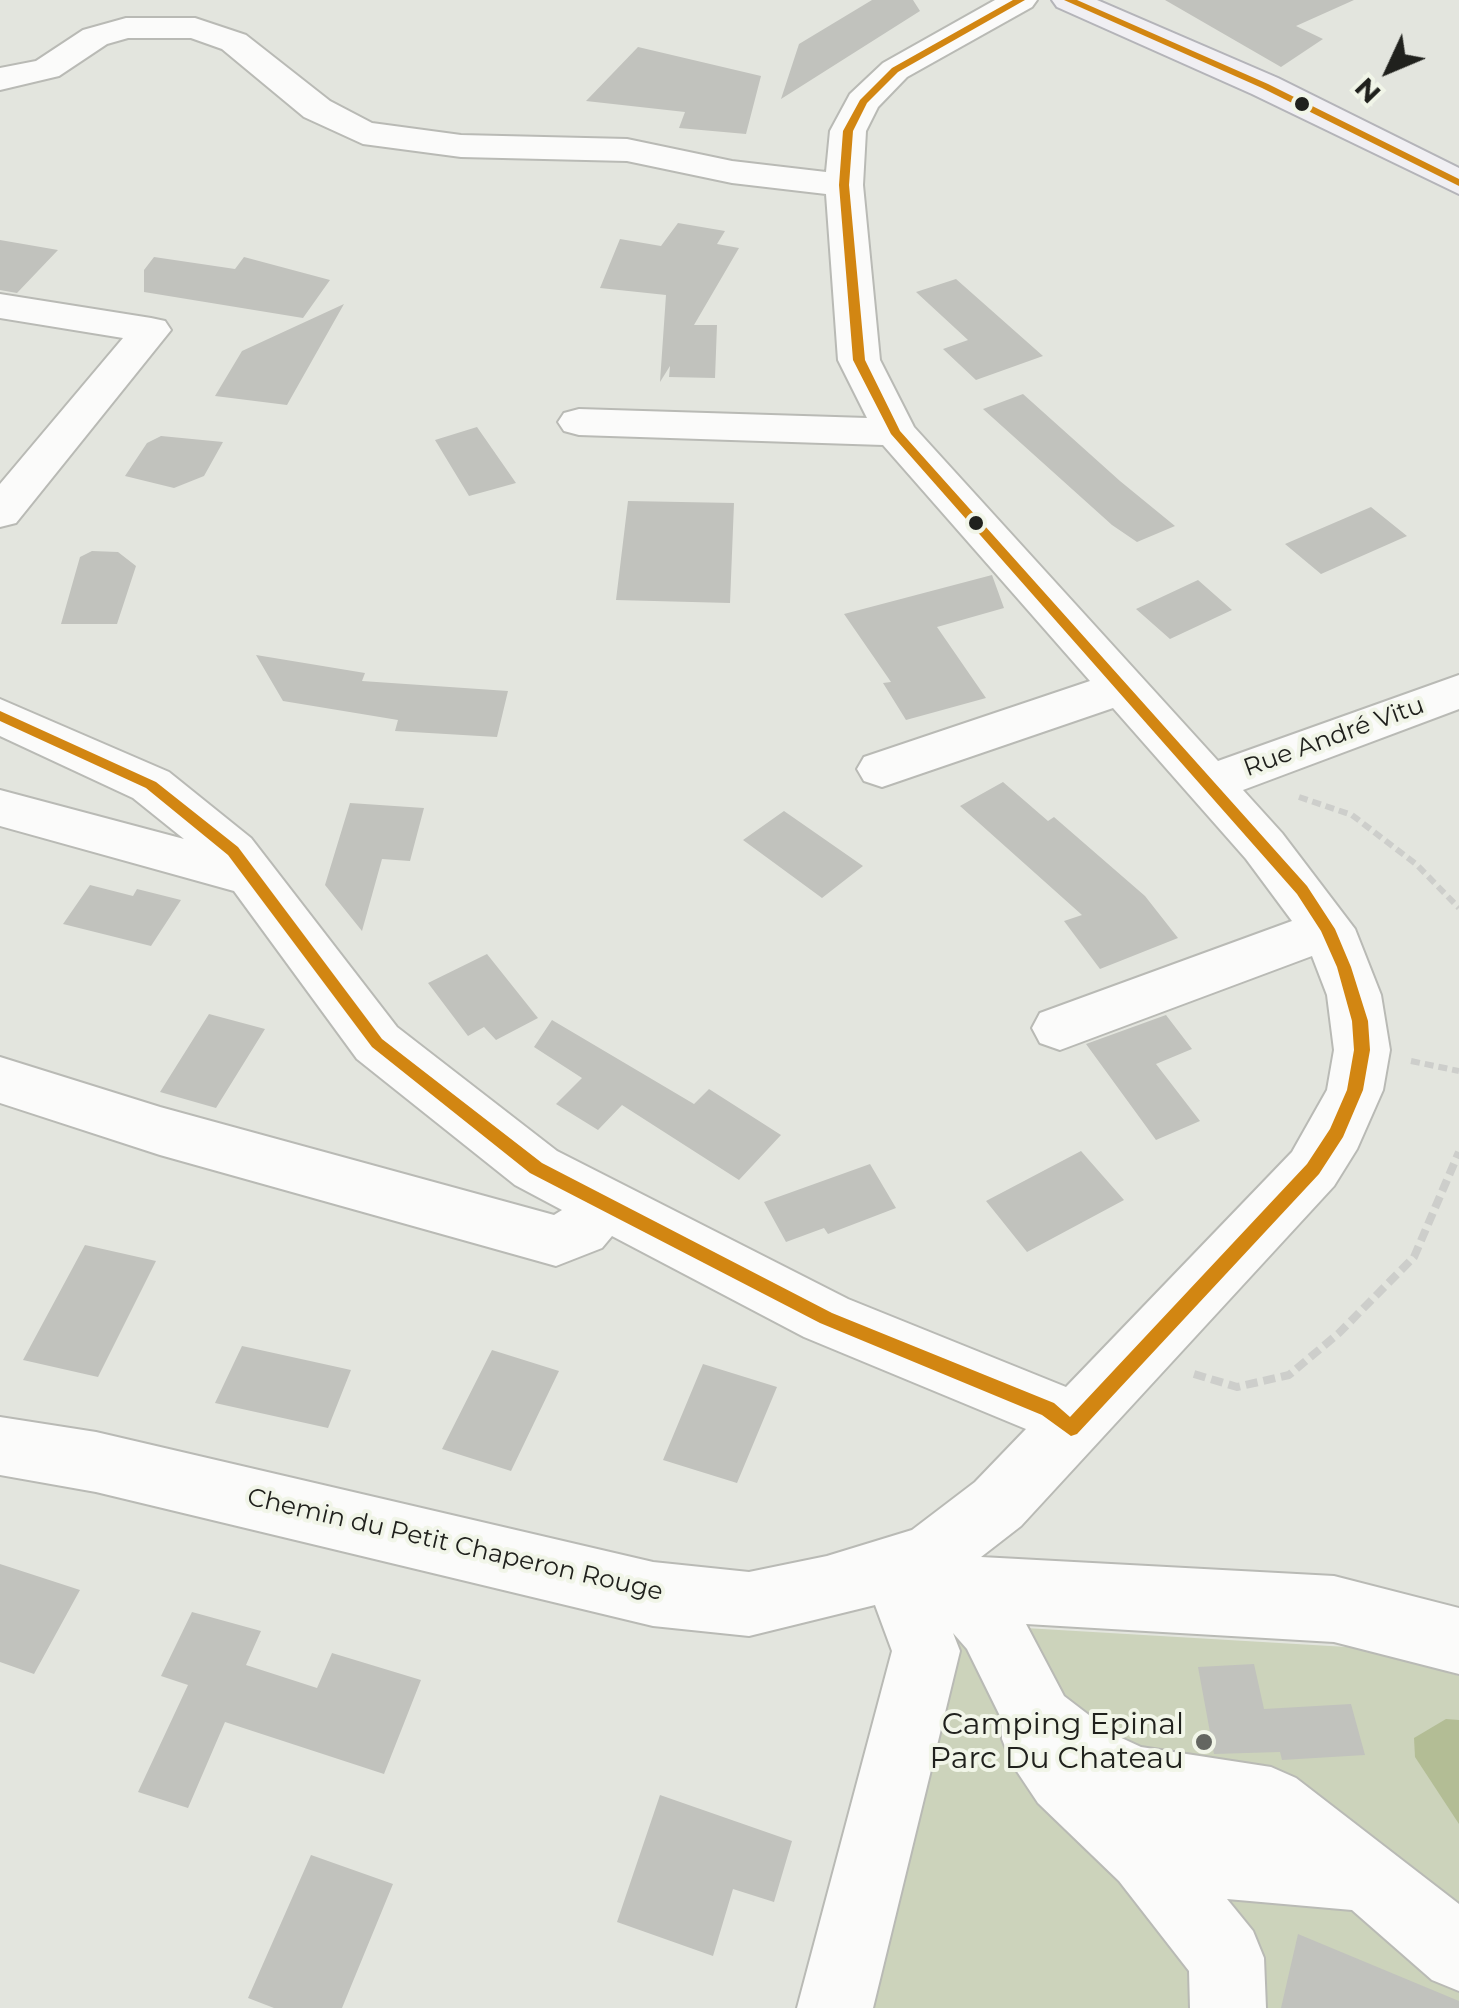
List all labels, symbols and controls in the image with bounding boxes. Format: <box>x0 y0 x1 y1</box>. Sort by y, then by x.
north arrow <box>1339 20 1439 120</box>
text: N <box>1347 71 1388 111</box>
unlabelled marker <box>1292 94 1312 114</box>
unlabelled marker <box>966 513 986 533</box>
street label: Rue André Vitu <box>1240 690 1428 784</box>
street label: Chemin du Petit Chaperon Rouge <box>244 1482 666 1608</box>
place label: Camping Epinal Parc Du Chateau <box>930 1707 1184 1778</box>
marker: Camping Epinal Parc Du Chateau <box>1193 1731 1215 1753</box>

